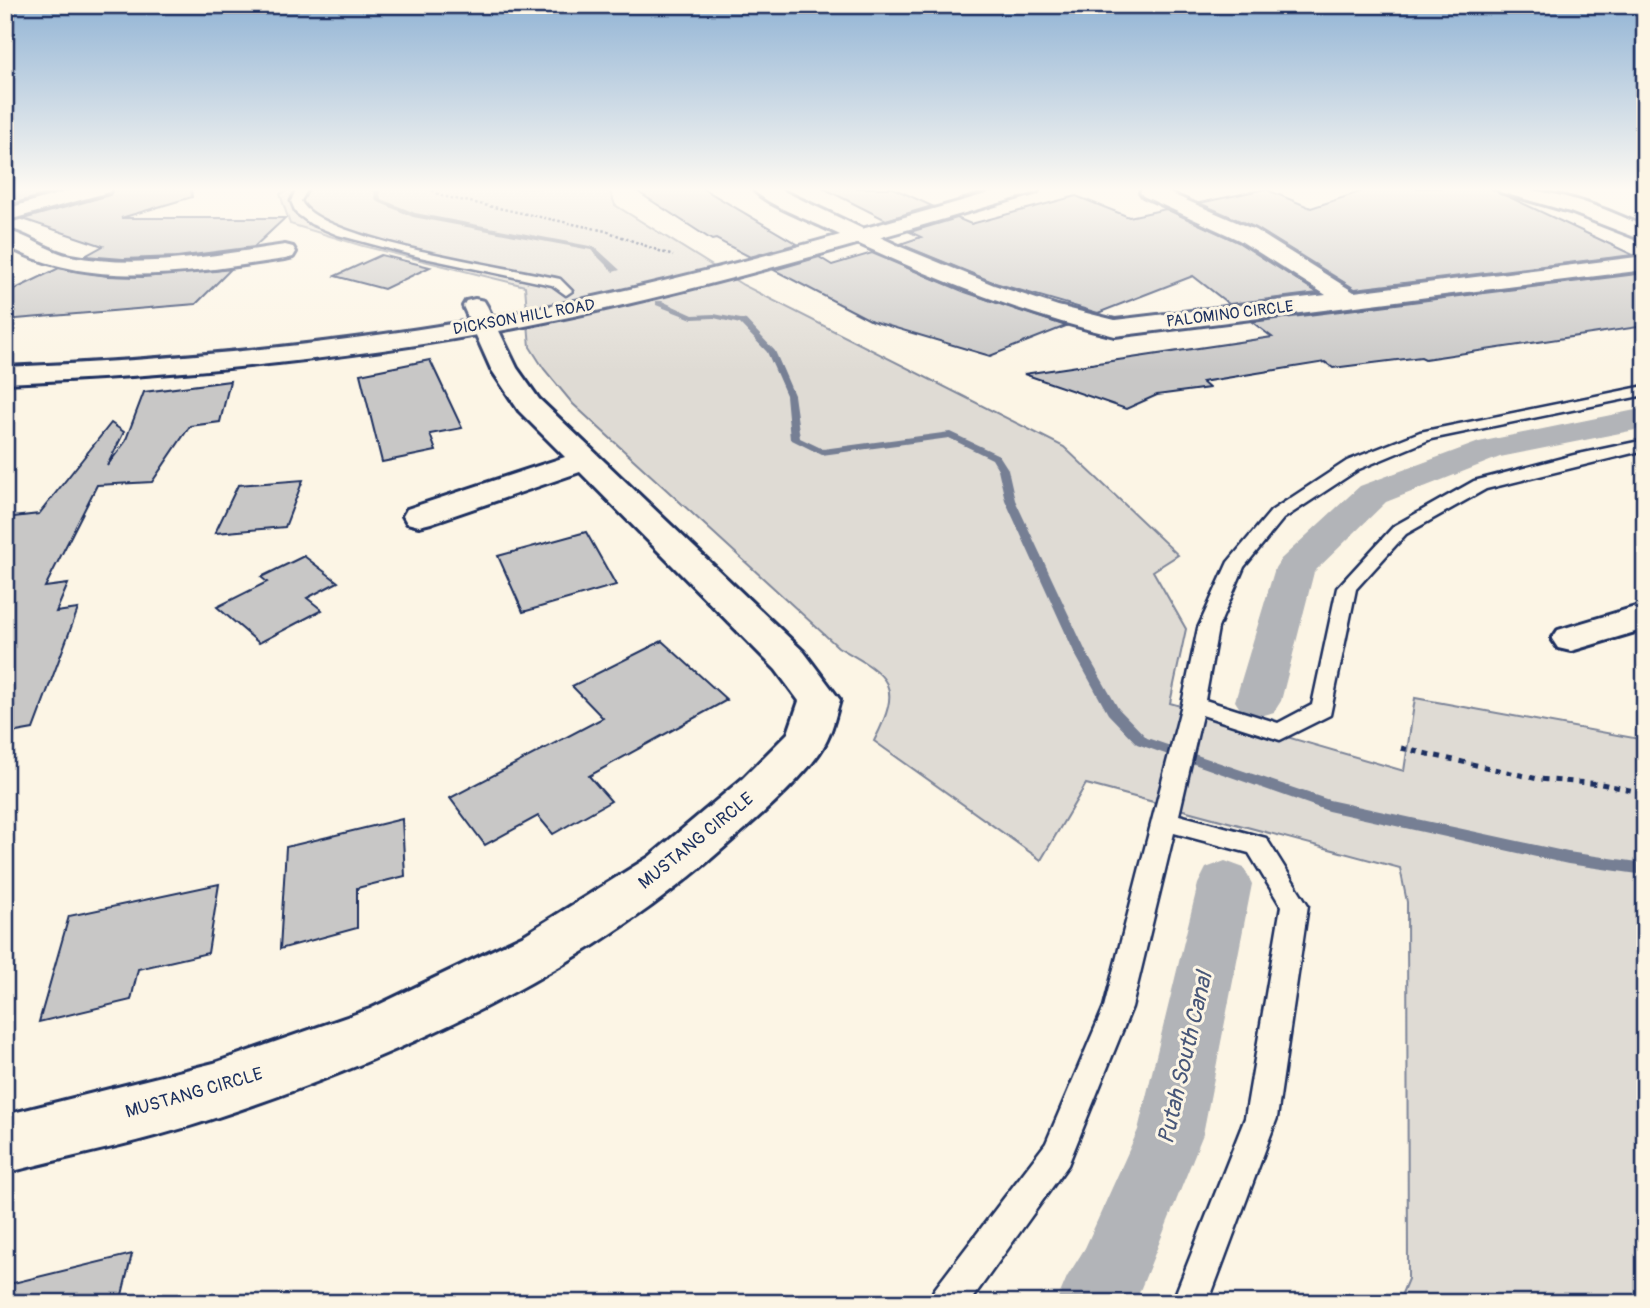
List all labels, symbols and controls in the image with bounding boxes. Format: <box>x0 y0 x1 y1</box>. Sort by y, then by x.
street label: DICKSON HILL ROAD <box>451 295 597 339</box>
street label: PALOMINO CIRCLE <box>1165 296 1295 332</box>
street label: MUSTANG CIRCLE <box>634 787 758 895</box>
water label: Putah South Canal <box>1151 967 1219 1147</box>
street label: MUSTANG CIRCLE <box>123 1062 265 1124</box>

